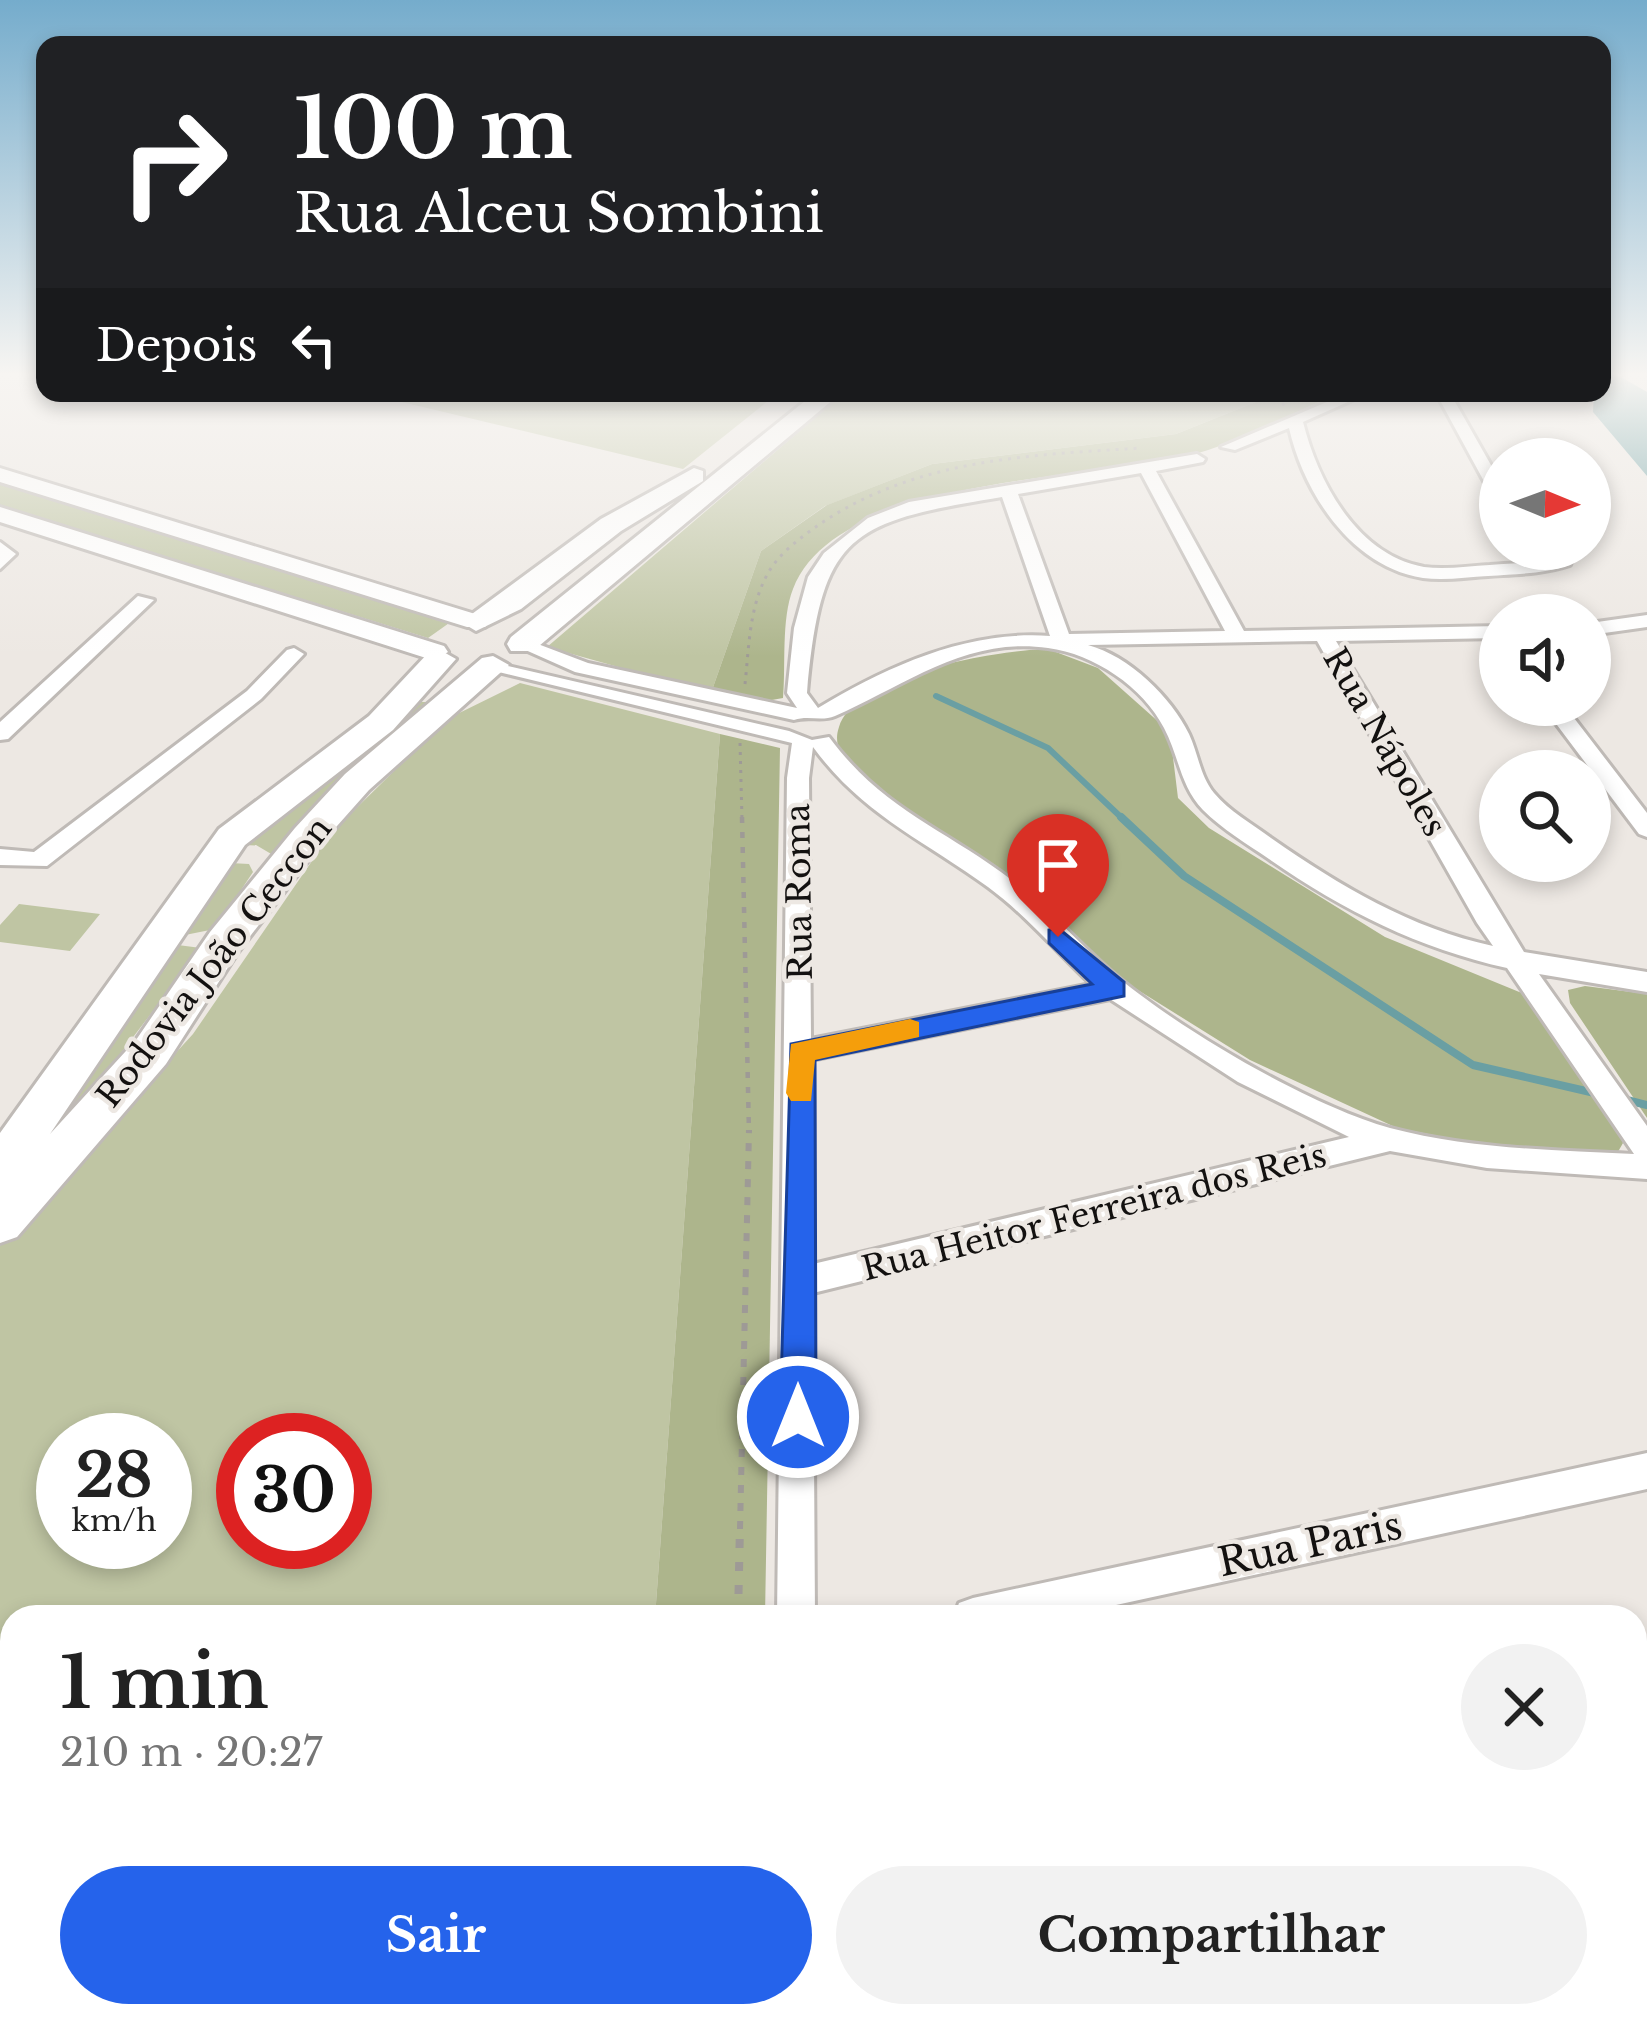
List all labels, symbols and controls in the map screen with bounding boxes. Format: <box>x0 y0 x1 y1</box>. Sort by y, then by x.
text: 100 m <box>294 77 573 181</box>
icon: right <box>96 84 252 240</box>
text: Rua Alceu Sombini <box>294 180 824 247</box>
icon: left <box>281 312 347 378</box>
text: Depois <box>96 317 257 373</box>
north arrow <box>1479 438 1611 570</box>
map controls <box>1479 438 1611 882</box>
button: sound <box>1479 594 1611 726</box>
street label: Rua Nápoles <box>1315 640 1455 844</box>
button: search <box>1479 750 1611 882</box>
street label: Rua Roma <box>777 803 821 981</box>
street label: Rodovia João Ceccon <box>88 809 340 1115</box>
pin <box>1007 814 1109 937</box>
icon: arrive <box>1025 832 1091 898</box>
street label: Rua Heitor Ferreira dos Reis <box>858 1134 1330 1290</box>
position arrow <box>735 1354 861 1480</box>
speed limit sign: 30 <box>216 1413 372 1569</box>
text: 28 <box>75 1439 153 1513</box>
street label: Rua Paris <box>1214 1501 1406 1587</box>
text: km/h <box>71 1502 157 1539</box>
text: 1 min <box>60 1638 269 1727</box>
button: close <box>1461 1644 1587 1770</box>
text: 210 m · 20:27 <box>60 1728 322 1777</box>
button: Sair <box>60 1866 812 2004</box>
button: Compartilhar <box>836 1866 1587 2004</box>

